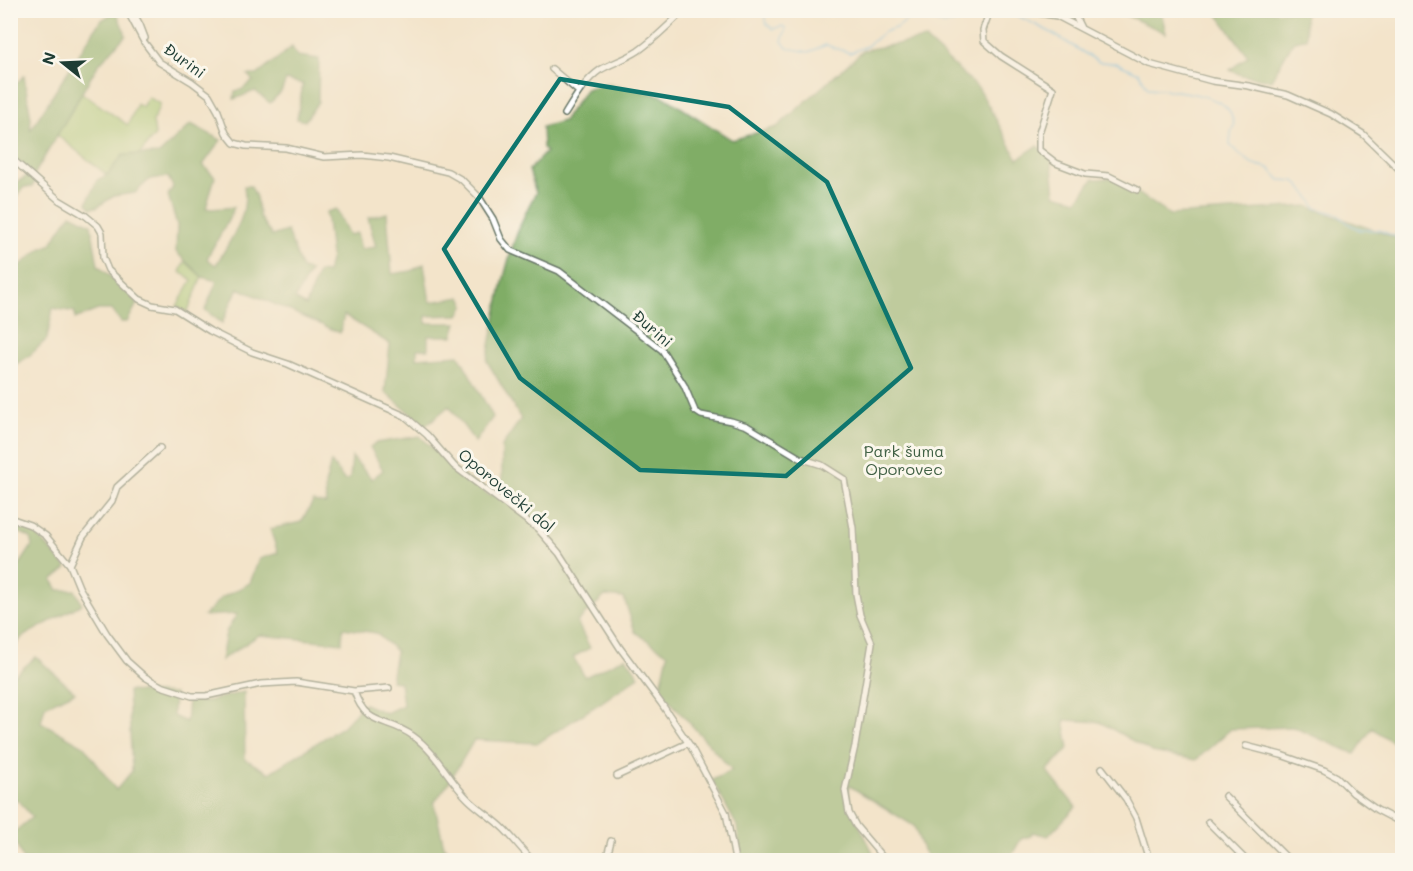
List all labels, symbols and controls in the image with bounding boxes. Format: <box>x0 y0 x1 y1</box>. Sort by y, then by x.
north arrow <box>33 33 93 93</box>
street label: Đurini <box>160 38 210 82</box>
text: N <box>36 49 60 67</box>
street label: Đurini <box>628 305 678 351</box>
park label: Park šuma Oporovec <box>864 440 944 479</box>
street label: Oporovečki dol <box>454 444 560 536</box>

